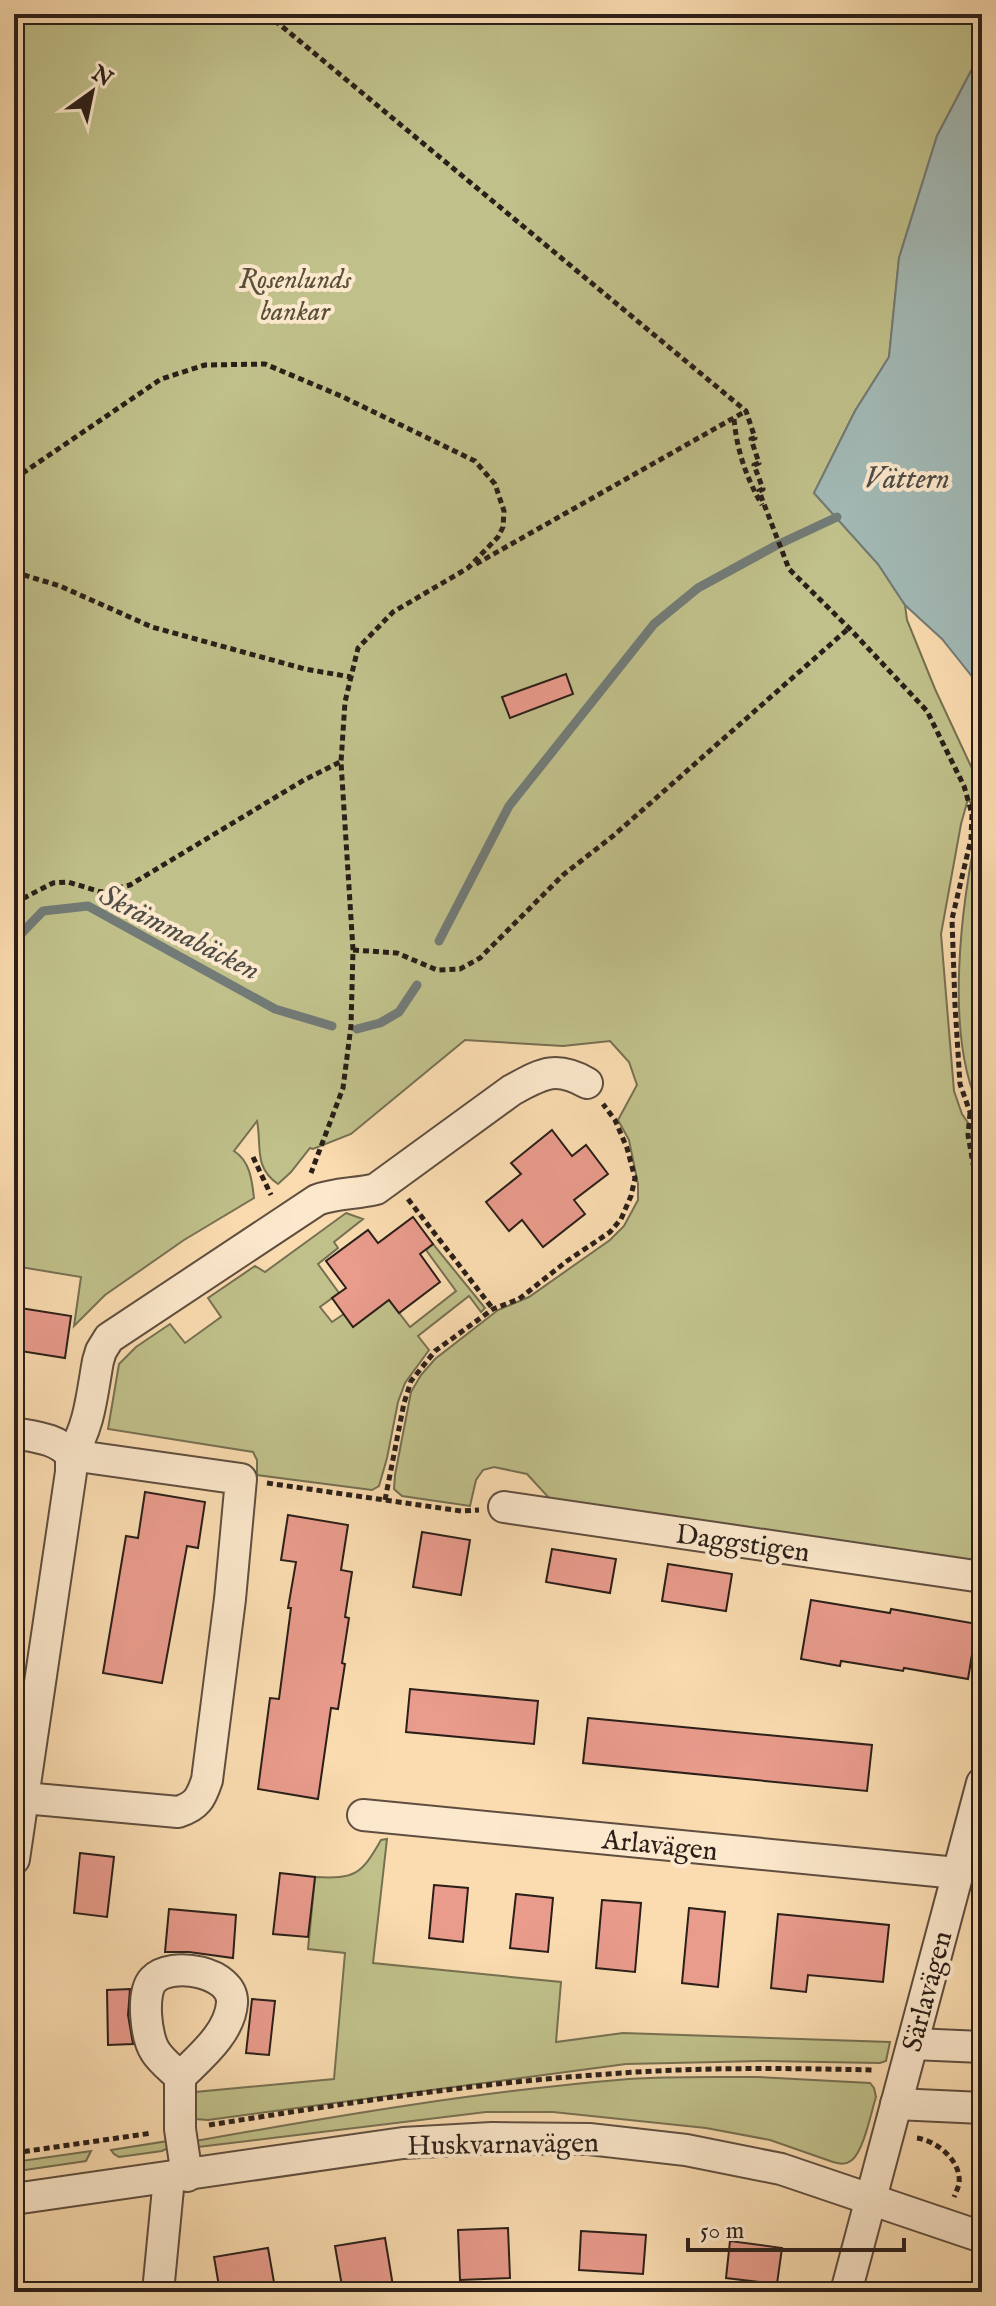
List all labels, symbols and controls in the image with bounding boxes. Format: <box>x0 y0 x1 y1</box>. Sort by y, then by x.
north arrow <box>52 52 132 132</box>
text: N <box>85 59 117 94</box>
park label: Rosenlunds bankar <box>239 263 352 330</box>
water label: Vättern <box>864 461 950 499</box>
water label: Skrämmabäcken <box>92 877 266 991</box>
street label: Daggstigen <box>673 1518 812 1571</box>
street label: Arlavägen <box>599 1823 719 1870</box>
street label: Särlavägen <box>896 1927 961 2056</box>
street label: Huskvarnavägen <box>407 2126 599 2165</box>
scale bar <box>688 2202 904 2252</box>
text: 50 m <box>700 2216 744 2247</box>

